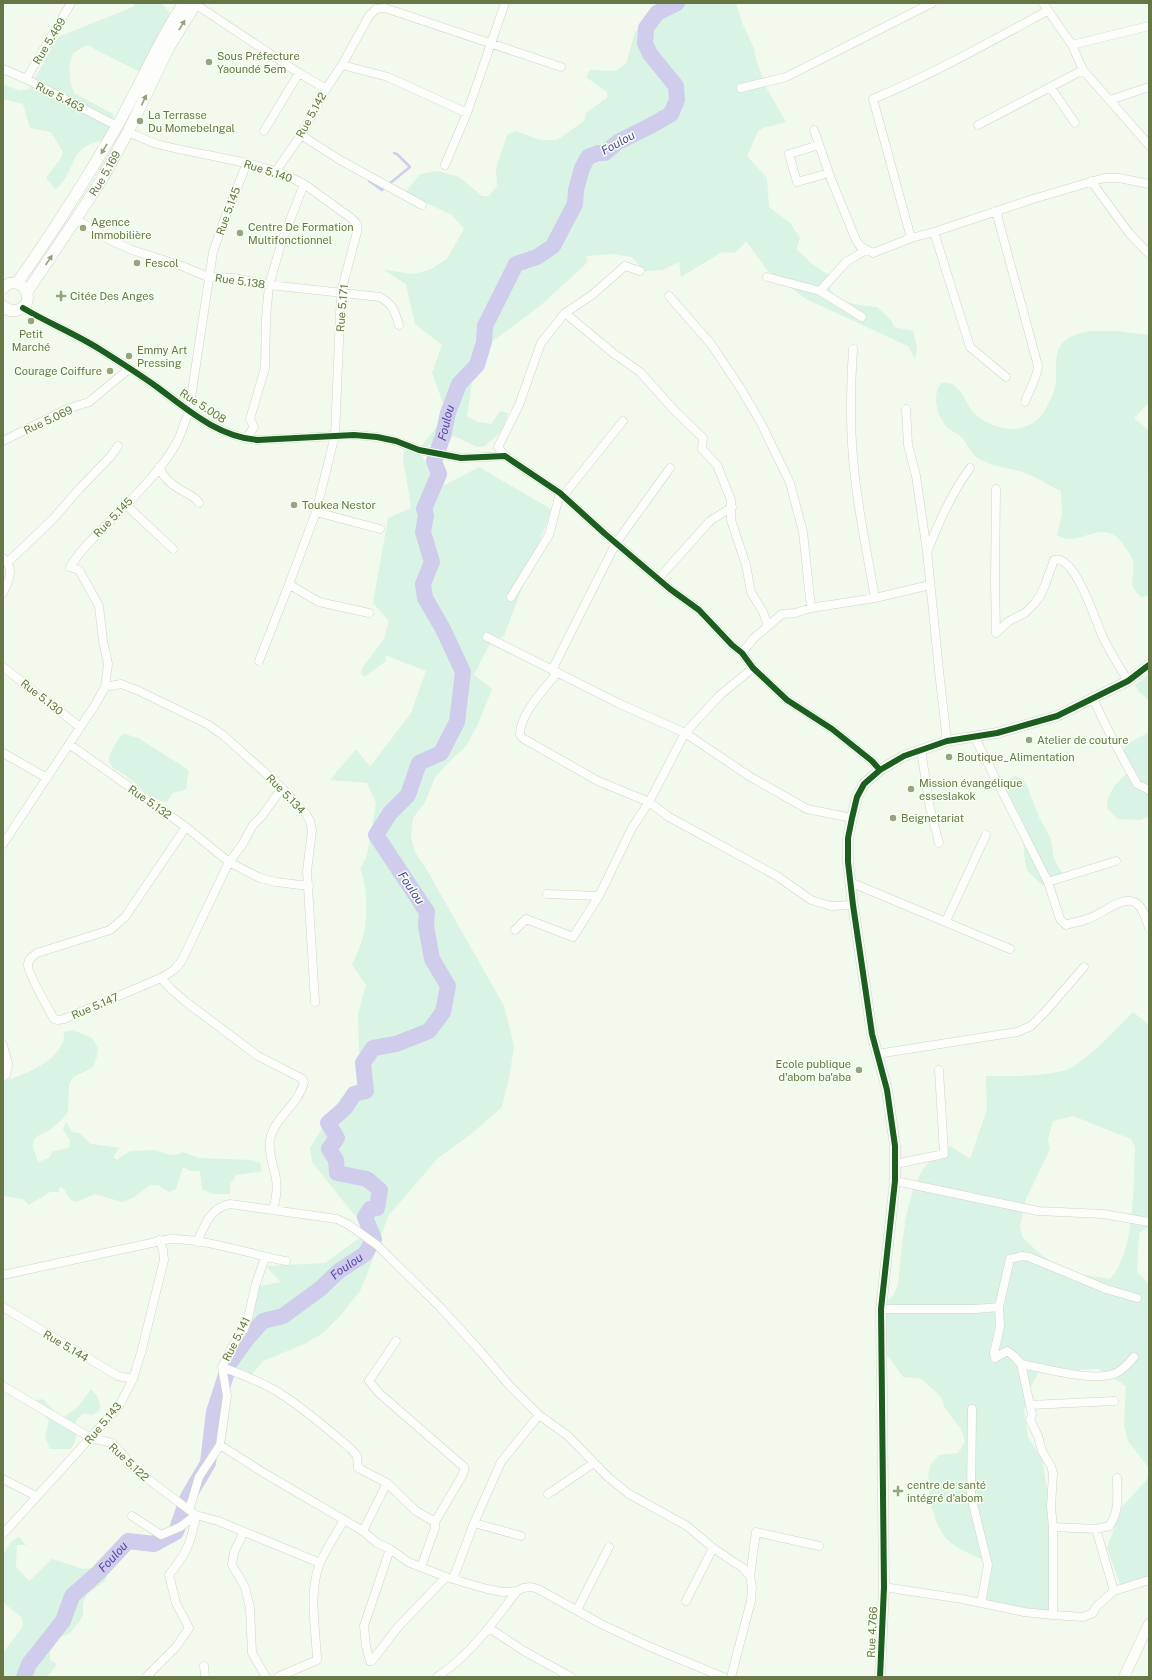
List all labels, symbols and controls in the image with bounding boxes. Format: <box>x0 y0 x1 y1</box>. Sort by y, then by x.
street label: Rue 5.469 <box>30 15 68 67</box>
one-way arrow <box>178 20 186 30</box>
place label: Sous Préfecture Yaoundé 5em <box>217 50 300 75</box>
marker: Sous Préfecture Yaoundé 5em <box>204 57 214 67</box>
street label: Rue 5.463 <box>34 80 86 114</box>
street label: Rue 5.142 <box>294 90 329 140</box>
one-way arrow <box>141 94 147 106</box>
place label: La Terrasse Du Momebelngal <box>148 109 235 134</box>
marker: La Terrasse Du Momebelngal <box>135 116 145 126</box>
water label: Foulou <box>599 128 638 158</box>
one-way arrow <box>100 143 107 155</box>
street label: Rue 5.169 <box>87 148 123 198</box>
street label: Rue 5.140 <box>242 158 294 185</box>
street label: Rue 5.145 <box>214 185 242 237</box>
place label: Agence Immobilière <box>91 216 151 241</box>
place label: Centre De Formation Multifonctionnel <box>248 221 353 246</box>
marker: Agence Immobilière <box>78 223 88 233</box>
marker: Centre De Formation Multifonctionnel <box>235 228 245 238</box>
one-way arrow <box>45 254 53 265</box>
place label: Fescol <box>145 257 179 269</box>
marker: Fescol <box>132 258 142 268</box>
street label: Rue 5.138 <box>214 272 266 290</box>
street label: Rue 5.171 <box>334 284 350 332</box>
marker: Citée Des Anges <box>55 290 67 302</box>
place label: Citée Des Anges <box>70 290 155 302</box>
marker: Petit Marché <box>26 316 36 326</box>
place label: Petit Marché <box>12 328 50 353</box>
place label: Emmy Art Pressing <box>137 344 187 369</box>
marker: Emmy Art Pressing <box>124 351 134 361</box>
place label: Courage Coiffure <box>14 365 102 377</box>
marker: Courage Coiffure <box>105 366 115 376</box>
street label: Rue 5.008 <box>178 387 228 425</box>
water label: Foulou <box>435 402 458 443</box>
street label: Rue 5.069 <box>22 403 74 437</box>
street label: Rue 5.145 <box>91 495 135 539</box>
place label: Toukea Nestor <box>302 499 376 511</box>
marker: Toukea Nestor <box>289 500 299 510</box>
street label: Rue 5.130 <box>19 677 66 717</box>
place label: Atelier de couture <box>1037 734 1129 746</box>
marker: Atelier de couture <box>1024 735 1034 745</box>
place label: Boutique_Alimentation <box>957 751 1075 763</box>
marker: Boutique_Alimentation <box>944 752 954 762</box>
street label: Rue 5.134 <box>264 772 308 816</box>
place label: Mission évangélique esseslakok <box>919 777 1022 802</box>
street label: Rue 5.132 <box>126 783 174 822</box>
marker: Mission évangélique esseslakok <box>906 784 916 794</box>
place label: Beignetariat <box>901 812 964 824</box>
marker: Beignetariat <box>888 813 898 823</box>
water label: Foulou <box>395 869 427 907</box>
street label: Rue 5.147 <box>70 991 121 1021</box>
place label: Ecole publique d'abom ba'aba <box>775 1058 851 1083</box>
marker: Ecole publique d'abom ba'aba <box>854 1065 864 1075</box>
water label: Foulou <box>327 1250 366 1283</box>
street label: Rue 5.141 <box>220 1315 252 1363</box>
street label: Rue 5.144 <box>41 1328 91 1364</box>
street label: Rue 5.143 <box>82 1400 124 1446</box>
street label: Rue 5.122 <box>107 1441 152 1484</box>
place label: centre de santé intégré d'abom <box>907 1479 986 1504</box>
marker: centre de santé intégré d'abom <box>892 1485 904 1497</box>
water label: Foulou <box>95 1539 131 1575</box>
street label: Rue 4.766 <box>865 1606 879 1658</box>

